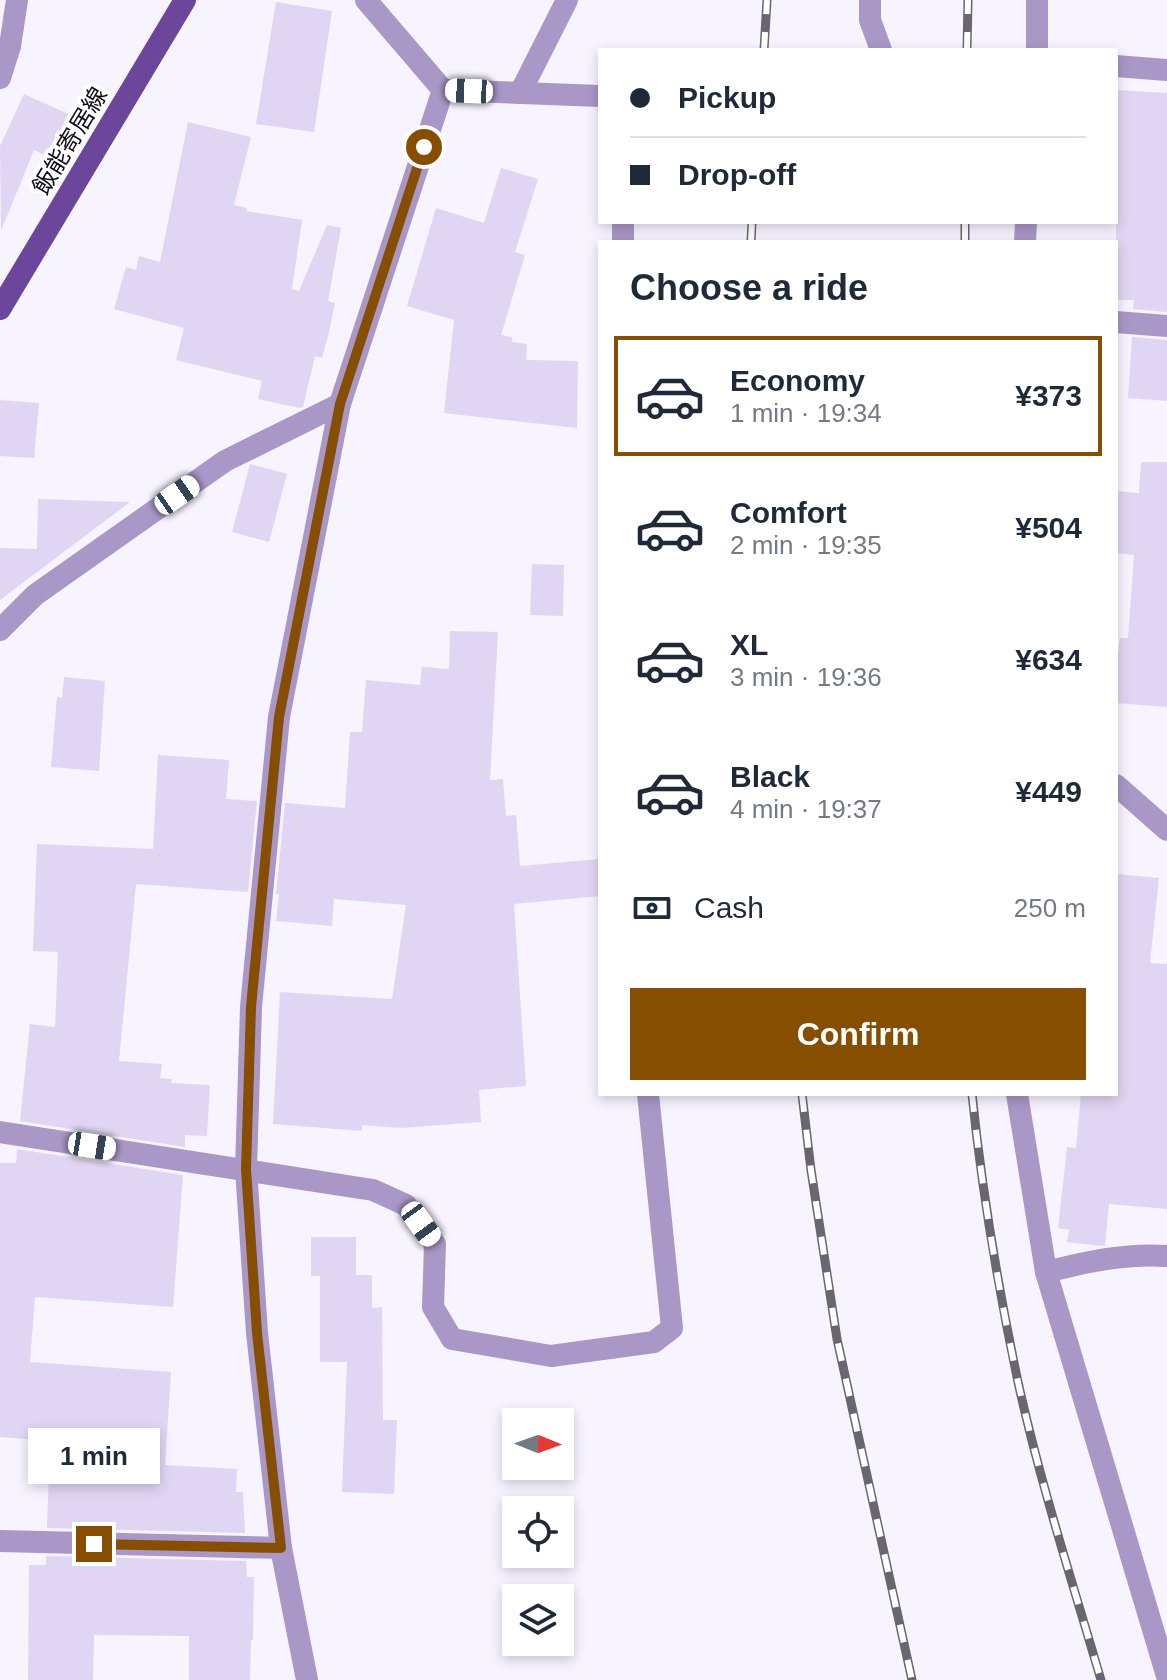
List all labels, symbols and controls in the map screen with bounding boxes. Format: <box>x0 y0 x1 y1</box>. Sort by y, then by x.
car <box>445 78 493 104</box>
text: Pickup <box>678 81 776 114</box>
street label: 飯能寄居線 <box>27 82 112 199</box>
route start <box>406 129 442 165</box>
text: Drop-off <box>678 158 796 191</box>
text: Choose a ride <box>630 267 868 308</box>
icon: car <box>634 360 706 432</box>
text: Economy <box>730 364 865 397</box>
text: ¥373 <box>1015 379 1082 412</box>
text: 1 min · 19:34 <box>730 398 882 428</box>
car <box>150 471 204 519</box>
icon: car <box>634 492 706 564</box>
text: Comfort <box>730 496 847 529</box>
text: ¥504 <box>1015 511 1082 544</box>
text: 2 min · 19:35 <box>730 530 882 560</box>
icon: car <box>634 624 706 696</box>
text: XL <box>730 628 768 661</box>
text: ¥634 <box>1015 643 1082 676</box>
text: 3 min · 19:36 <box>730 662 882 692</box>
icon: car <box>634 756 706 828</box>
text: Black <box>730 760 810 793</box>
text: ¥449 <box>1015 775 1082 808</box>
text: 4 min · 19:37 <box>730 794 882 824</box>
icon: cash <box>630 886 674 930</box>
text: Cash <box>694 891 764 924</box>
text: 250 m <box>1014 893 1086 923</box>
button: Confirm <box>630 988 1086 1080</box>
car <box>66 1130 118 1162</box>
car <box>397 1198 445 1250</box>
north arrow <box>502 1408 574 1480</box>
map controls <box>502 1408 574 1656</box>
callout: 1 min <box>28 1428 160 1484</box>
text: 1 min <box>60 1441 128 1471</box>
button: locate <box>502 1496 574 1568</box>
route end <box>76 1526 112 1562</box>
button: layers <box>502 1584 574 1656</box>

